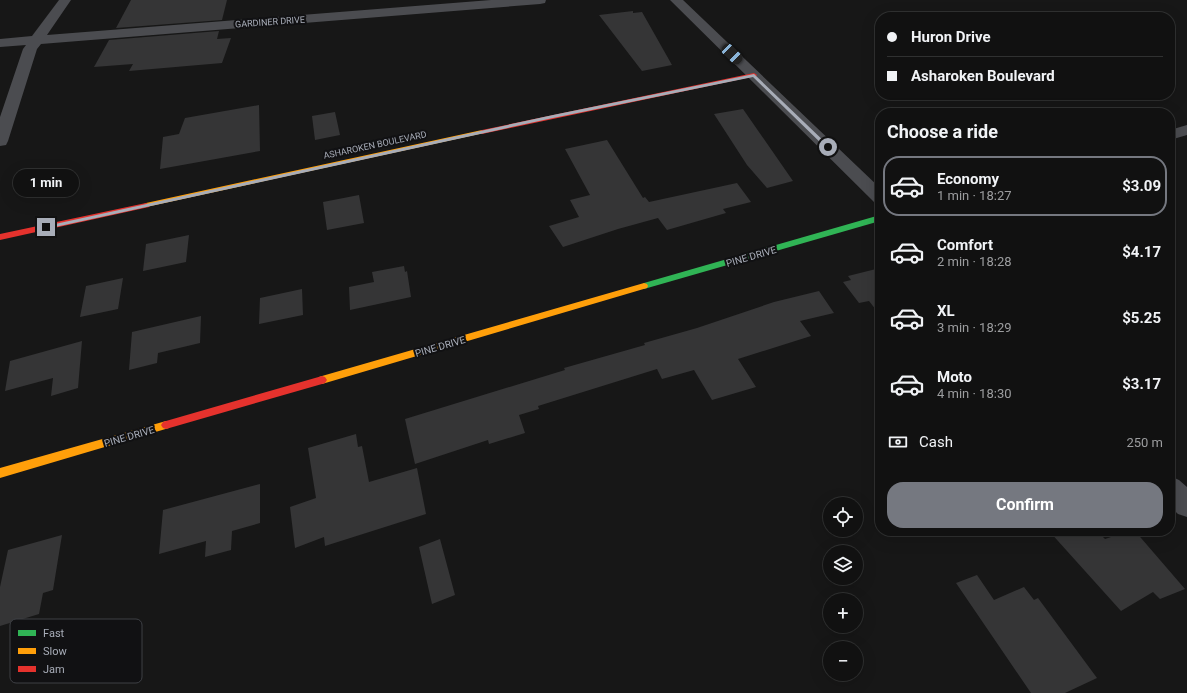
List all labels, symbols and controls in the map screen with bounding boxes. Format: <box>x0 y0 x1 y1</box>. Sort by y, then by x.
street label: GARDINER DRIVE <box>235 15 305 29</box>
text: Huron Drive <box>911 28 991 46</box>
car <box>719 41 745 67</box>
text: Asharoken Boulevard <box>911 67 1055 85</box>
text: Choose a ride <box>887 121 998 142</box>
street label: ASHAROKEN BOULEVARD <box>323 129 428 161</box>
route start <box>819 138 837 156</box>
icon: car <box>889 168 925 204</box>
callout: 1 min <box>13 169 79 197</box>
text: Economy <box>937 170 999 188</box>
text: 1 min <box>30 175 62 190</box>
text: $3.09 <box>1122 177 1161 195</box>
text: 1 min · 18:27 <box>937 188 1012 203</box>
route end <box>37 218 55 236</box>
icon: car <box>889 234 925 270</box>
text: Comfort <box>937 236 993 254</box>
text: $4.17 <box>1122 243 1161 261</box>
street label: PINE DRIVE <box>725 244 778 269</box>
text: 2 min · 18:28 <box>937 254 1012 269</box>
icon: car <box>889 300 925 336</box>
text: XL <box>937 302 955 320</box>
text: $5.25 <box>1122 309 1161 327</box>
text: 3 min · 18:29 <box>937 320 1012 335</box>
street label: PINE DRIVE <box>414 334 467 359</box>
icon: car <box>889 366 925 402</box>
text: Moto <box>937 368 972 386</box>
text: $3.17 <box>1122 375 1161 393</box>
text: 4 min · 18:30 <box>937 386 1012 401</box>
street label: PINE DRIVE <box>103 424 156 449</box>
icon: cash <box>887 431 909 453</box>
text: Cash <box>919 433 953 451</box>
text: 250 m <box>1126 435 1163 450</box>
button: Confirm <box>887 482 1163 528</box>
map controls <box>823 497 863 681</box>
button: locate <box>823 497 863 537</box>
button: layers <box>823 545 863 585</box>
button: + <box>823 593 863 633</box>
legend <box>10 619 142 683</box>
text: Fast <box>43 627 65 640</box>
button: − <box>823 641 863 681</box>
text: Slow <box>43 645 67 658</box>
text: Jam <box>43 663 65 676</box>

